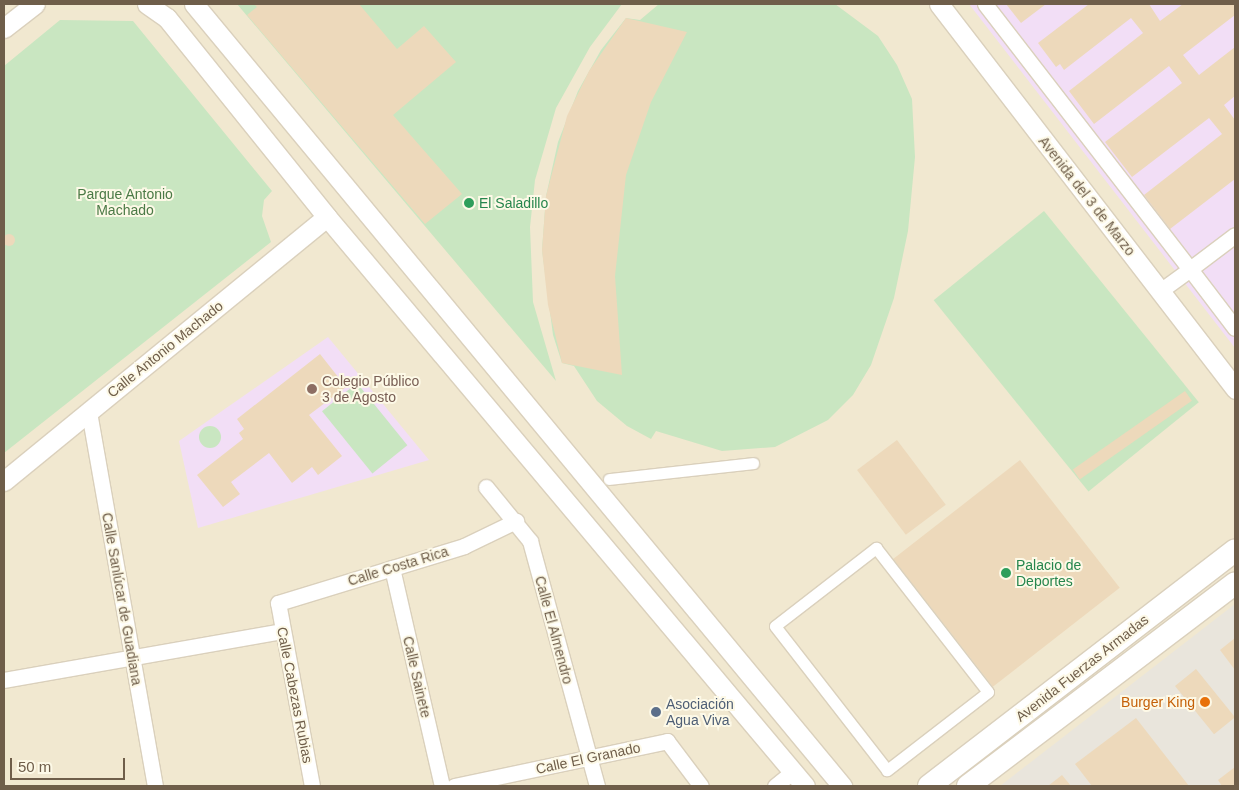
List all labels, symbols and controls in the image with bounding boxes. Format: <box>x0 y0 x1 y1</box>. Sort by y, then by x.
street label: Avenida del 3 de Marzo <box>1035 133 1139 259</box>
park label: Parque Antonio Machado <box>77 186 173 218</box>
place label: El Saladillo <box>479 195 548 211</box>
marker: El Saladillo <box>463 197 475 209</box>
street label: Calle Antonio Machado <box>103 297 227 401</box>
place label: Colegio Público 3 de Agosto <box>322 373 419 406</box>
marker: Colegio Público 3 de Agosto <box>306 383 318 395</box>
street label: Calle Sanlúcar de Guadiana <box>99 511 145 687</box>
street label: Calle Costa Rica <box>346 543 450 589</box>
place label: Palacio de Deportes <box>1016 557 1081 590</box>
marker: Palacio de Deportes <box>1000 567 1012 579</box>
street label: Calle El Almendro <box>531 574 577 686</box>
street label: Avenida Fuerzas Armadas <box>1012 611 1152 725</box>
street label: Calle Cabezas Rubias <box>274 625 316 765</box>
street label: Calle Sainete <box>399 635 435 719</box>
place label: Burger King <box>1121 694 1195 710</box>
place label: Asociación Agua Viva <box>666 696 734 729</box>
marker: Burger King <box>1199 696 1211 708</box>
marker: Asociación Agua Viva <box>650 706 662 718</box>
street label: Calle El Granado <box>534 739 642 777</box>
scale bar <box>12 748 128 780</box>
text: 50 m <box>18 758 51 775</box>

